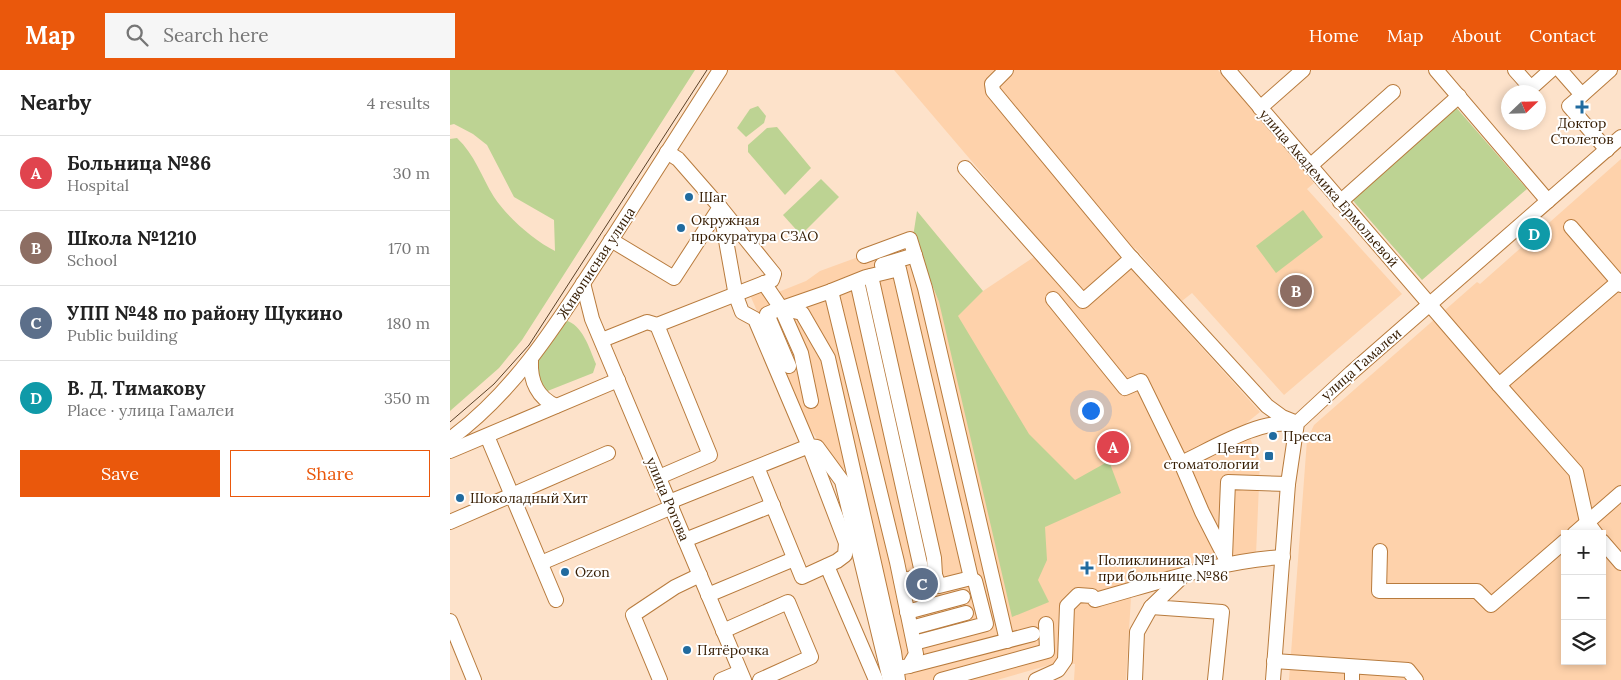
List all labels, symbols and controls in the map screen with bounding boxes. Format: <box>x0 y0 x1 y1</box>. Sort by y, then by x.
search box <box>105 13 455 58</box>
text: Map <box>25 20 75 51</box>
icon: search <box>123 21 151 49</box>
text: Search here <box>163 23 269 47</box>
text: Home <box>1309 24 1359 47</box>
text: Map <box>1387 24 1423 47</box>
text: About <box>1451 24 1501 47</box>
text: Contact <box>1529 24 1596 47</box>
north arrow <box>1501 85 1546 130</box>
text: Nearby <box>20 89 91 116</box>
text: 4 results <box>367 93 430 113</box>
marker: Доктор Столетов <box>1576 101 1588 113</box>
street label: улица Академика Ермольевой <box>1255 105 1403 271</box>
place label: Доктор Столетов <box>1550 114 1614 148</box>
text: Больница №86 <box>67 151 211 175</box>
text: A <box>31 163 41 183</box>
text: 30 m <box>393 163 430 183</box>
text: Hospital <box>67 175 129 195</box>
place label: Шаг <box>699 188 726 206</box>
marker: Шаг <box>683 191 695 203</box>
street label: Живописная улица <box>553 204 639 322</box>
place label: Окружная прокуратура СЗАО <box>691 211 818 245</box>
pin: D <box>1518 215 1550 253</box>
marker: Окружная прокуратура СЗАО <box>675 222 687 234</box>
text: Школа №1210 <box>67 226 197 250</box>
text: B <box>31 238 41 258</box>
text: 170 m <box>388 238 430 258</box>
text: School <box>67 250 117 270</box>
pin: B <box>1280 272 1312 310</box>
text: УПП №48 по району Щукино <box>67 301 343 325</box>
text: C <box>30 313 42 333</box>
text: 180 m <box>387 313 430 333</box>
street label: улица Гамалеи <box>1317 324 1405 404</box>
text: Public building <box>67 325 177 345</box>
text: В. Д. Тимакову <box>67 376 206 400</box>
text: D <box>30 388 42 408</box>
text: 350 m <box>384 388 430 408</box>
your location <box>1078 398 1104 424</box>
text: Place · улица Гамалеи <box>67 400 234 420</box>
place label: Пресса <box>1283 427 1332 445</box>
pin: A <box>1097 428 1129 466</box>
marker: Пресса <box>1267 430 1279 442</box>
place label: Центр стоматологии <box>1164 439 1259 473</box>
button: Save <box>20 450 220 497</box>
button: Share <box>230 450 430 497</box>
marker: Центр стоматологии <box>1263 450 1275 462</box>
street label: улица Рогова <box>642 454 694 544</box>
place label: Шоколадный Хит <box>470 489 588 507</box>
marker: Шоколадный Хит <box>454 492 466 504</box>
map controls <box>1561 530 1606 665</box>
button: + <box>1561 530 1606 575</box>
place label: Поликлиника №1 при больнице №86 <box>1098 551 1228 585</box>
marker: Поликлиника №1 при больнице №86 <box>1080 561 1094 575</box>
place label: Ozon <box>575 563 610 581</box>
pin: C <box>906 565 938 603</box>
marker: Ozon <box>559 566 571 578</box>
button: − <box>1561 575 1606 620</box>
button: layers <box>1561 620 1606 665</box>
place label: Пятёрочка <box>697 641 769 659</box>
marker: Пятёрочка <box>681 644 693 656</box>

